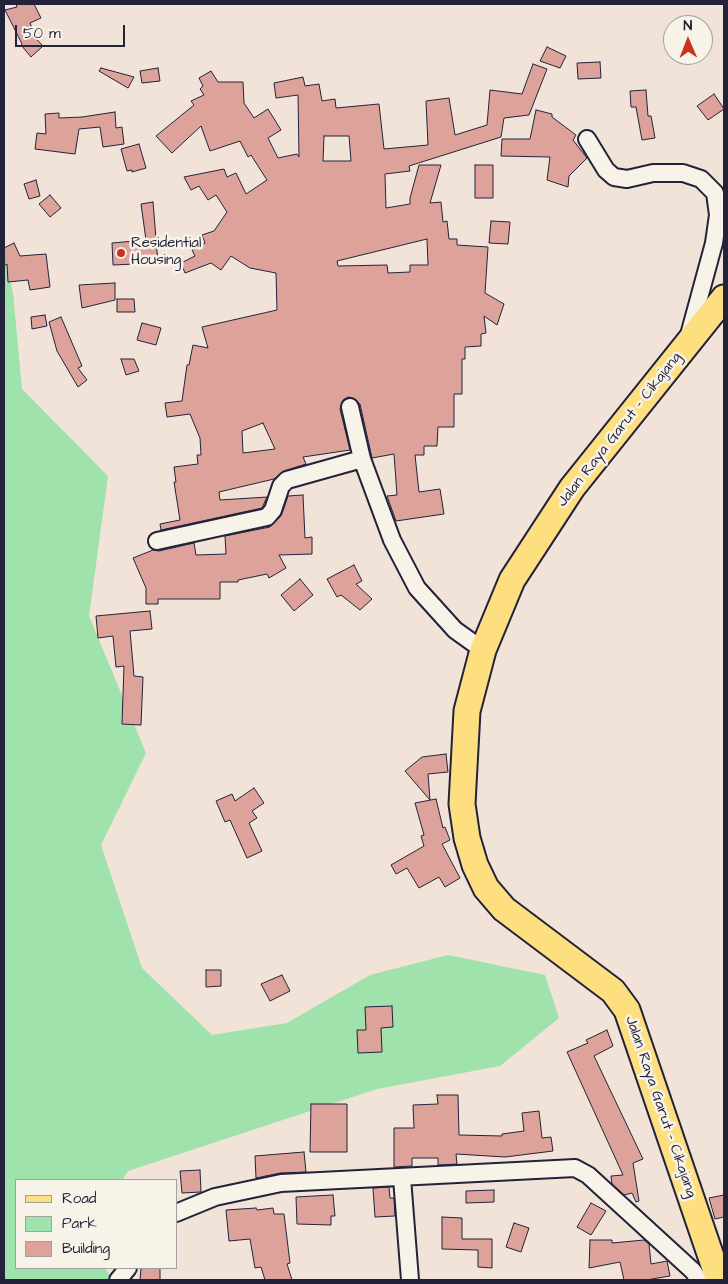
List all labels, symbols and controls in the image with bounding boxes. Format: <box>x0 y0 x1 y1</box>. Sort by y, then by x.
scale bar <box>18 15 128 47</box>
north arrow <box>663 15 713 65</box>
text: N <box>683 16 692 36</box>
text: 50 m <box>23 23 61 44</box>
place label: Residential Housing <box>131 235 201 270</box>
marker: Residential Housing <box>115 247 127 259</box>
street label: Jalan Raya Garut - Cikajang <box>554 349 686 511</box>
street label: Jalan Raya Garut - Cikajang <box>620 1014 700 1200</box>
legend <box>15 1179 178 1269</box>
text: Road <box>62 1188 96 1209</box>
text: Park <box>62 1213 97 1234</box>
text: Building <box>62 1238 110 1259</box>

